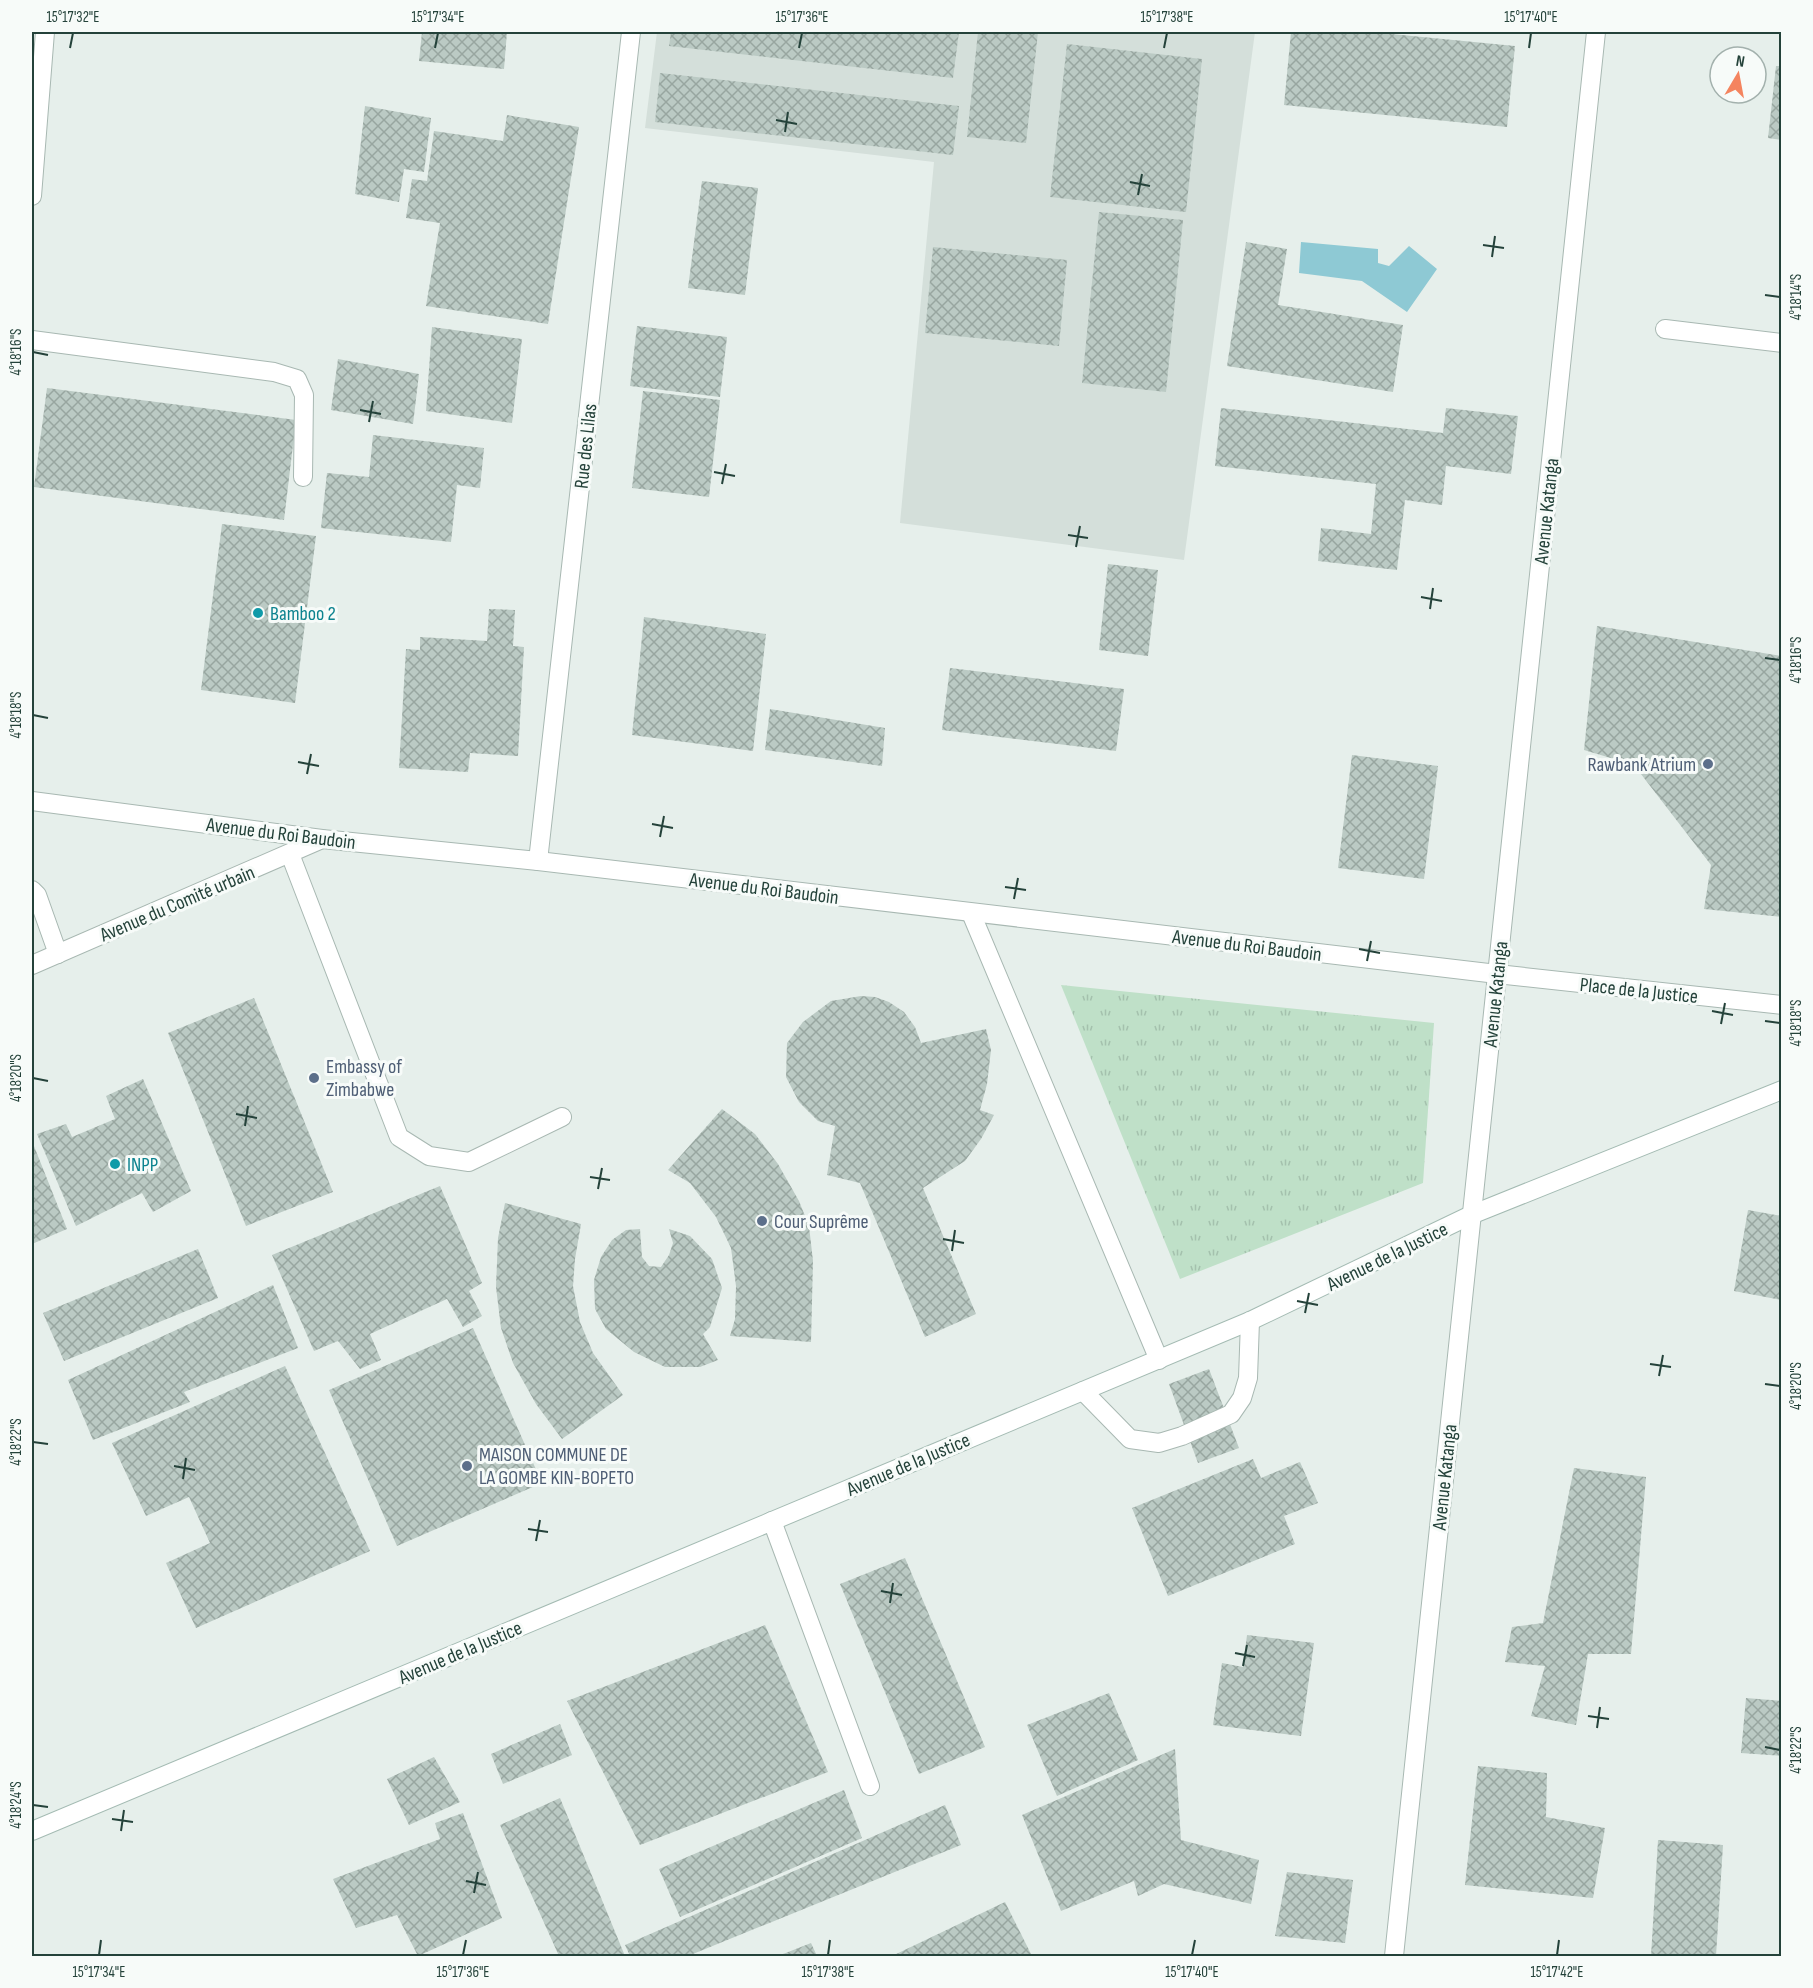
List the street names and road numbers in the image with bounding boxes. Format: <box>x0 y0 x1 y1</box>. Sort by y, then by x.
street label: Rue des Lilas <box>570 402 602 490</box>
street label: Avenue Katanga <box>1529 457 1564 566</box>
street label: Avenue du Roi Baudoin <box>204 813 357 855</box>
street label: Avenue du Comité urbain <box>95 860 258 948</box>
street label: Avenue du Roi Baudoin <box>687 868 840 910</box>
street label: Avenue du Roi Baudoin <box>1170 925 1323 967</box>
street label: Avenue Katanga <box>1478 940 1513 1049</box>
street label: Place de la Justice <box>1579 973 1699 1009</box>
street label: Avenue de la Justice <box>1322 1217 1452 1297</box>
street label: Avenue Katanga <box>1427 1423 1462 1532</box>
street label: Avenue de la Justice <box>842 1428 974 1502</box>
street label: Avenue de la Justice <box>394 1616 526 1690</box>

